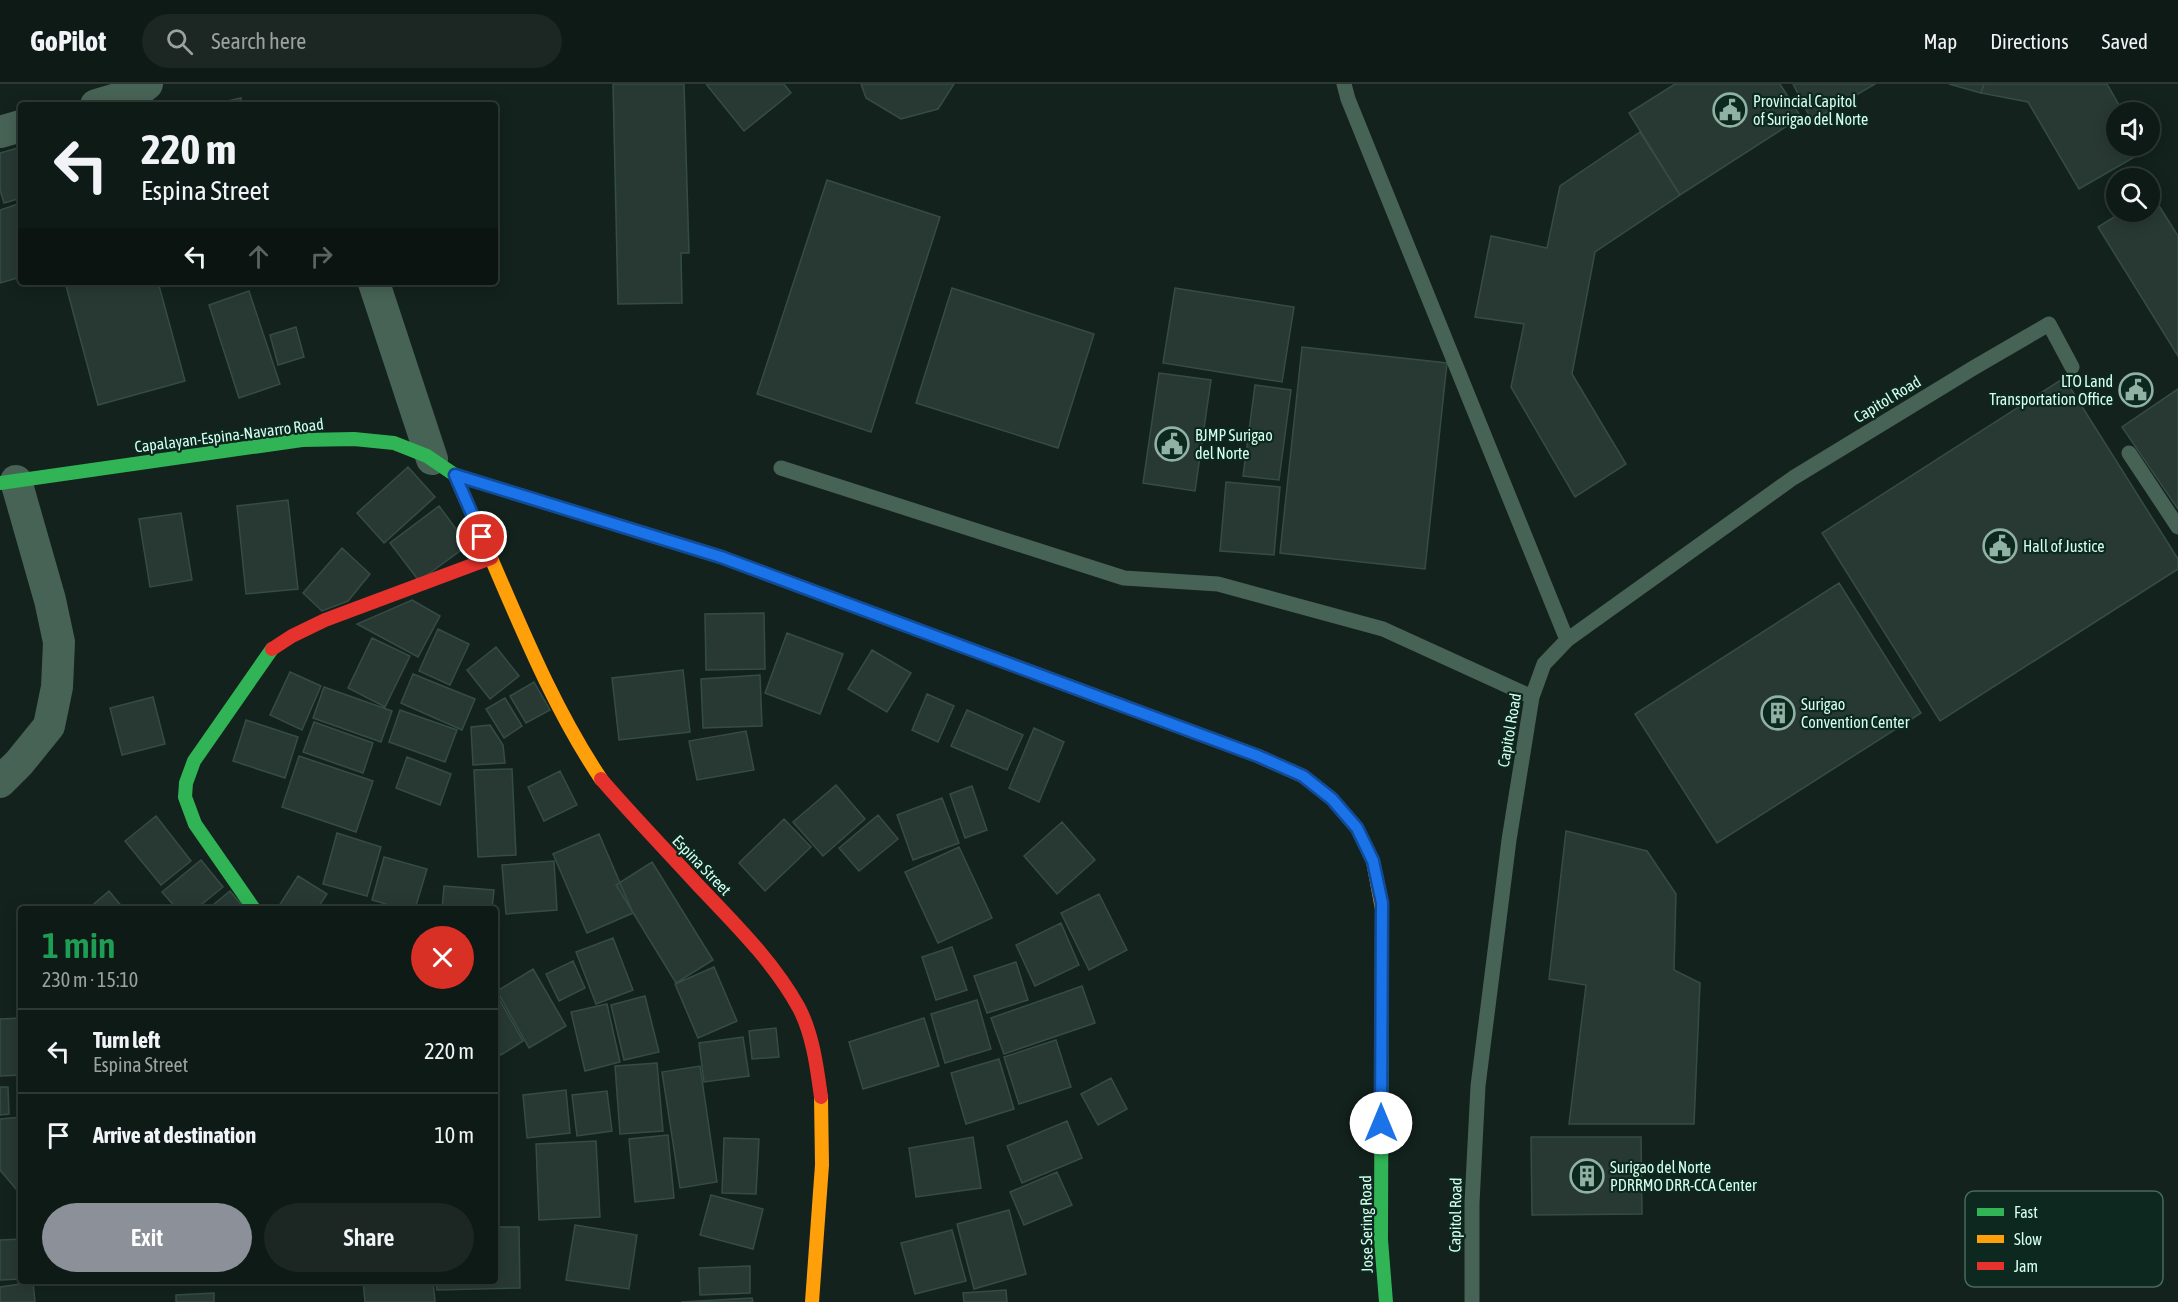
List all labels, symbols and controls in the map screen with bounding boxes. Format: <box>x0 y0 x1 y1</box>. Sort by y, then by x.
search box <box>142 14 562 68</box>
text: GoPilot <box>30 25 106 57</box>
icon: search <box>163 25 196 58</box>
text: Search here <box>211 28 306 54</box>
text: Map <box>1923 29 1957 53</box>
text: Directions <box>1990 29 2069 53</box>
text: Saved <box>2102 29 2148 53</box>
public building icon: Provincial Capitol of Surigao del Norte <box>1712 92 1748 128</box>
place label: Provincial Capitol of Surigao del Norte <box>1753 92 1868 129</box>
map controls <box>2106 102 2160 222</box>
button: sound <box>2106 102 2160 156</box>
text: 220 m <box>141 125 236 173</box>
icon: left <box>42 126 120 204</box>
button: search <box>2106 168 2160 222</box>
text: Espina Street <box>141 175 270 206</box>
icon: left <box>179 240 212 273</box>
icon: ahead <box>242 240 275 273</box>
icon: right <box>305 240 338 273</box>
street label: Capitol Road <box>1850 372 1924 427</box>
place label: LTO Land Transportation Office <box>1989 372 2113 409</box>
public building icon: LTO Land Transportation Office <box>2118 372 2154 408</box>
street label: Capalayan-Espina-Navarro Road <box>133 414 325 457</box>
public building icon: BJMP Surigao del Norte <box>1154 426 1190 462</box>
place label: BJMP Surigao del Norte <box>1195 426 1273 462</box>
pin <box>456 511 507 562</box>
icon: arrive <box>465 520 498 553</box>
public building icon: Hall of Justice <box>1982 528 2018 564</box>
place label: Hall of Justice <box>2023 537 2105 555</box>
street label: Capitol Road <box>1494 692 1525 769</box>
building icon: Surigao Convention Center <box>1760 695 1796 731</box>
place label: Surigao Convention Center <box>1801 695 1910 731</box>
street label: Espina Street <box>668 831 735 900</box>
text: 1 min <box>42 924 116 966</box>
button: close <box>411 926 474 989</box>
text: 230 m · 15:10 <box>42 968 138 991</box>
text: Turn left <box>93 1027 160 1053</box>
icon: left <box>42 1035 75 1068</box>
text: 220 m <box>424 1038 474 1064</box>
text: Espina Street <box>93 1053 188 1076</box>
position arrow <box>1349 1091 1413 1155</box>
icon: arrive <box>42 1119 75 1152</box>
text: Arrive at destination <box>93 1122 256 1148</box>
text: 10 m <box>434 1122 474 1148</box>
building icon: Surigao del Norte PDRRMO DRR-CCA Center <box>1569 1158 1605 1194</box>
place label: Surigao del Norte PDRRMO DRR-CCA Center <box>1610 1158 1757 1194</box>
street label: Jose Sering Road <box>1356 1175 1377 1273</box>
street label: Capitol Road <box>1445 1177 1466 1253</box>
legend <box>1965 1191 2163 1287</box>
button: Exit <box>42 1203 252 1272</box>
button: Share <box>264 1203 474 1272</box>
text: Fast <box>2014 1203 2038 1221</box>
text: Slow <box>2014 1230 2042 1248</box>
text: Jam <box>2014 1257 2038 1275</box>

